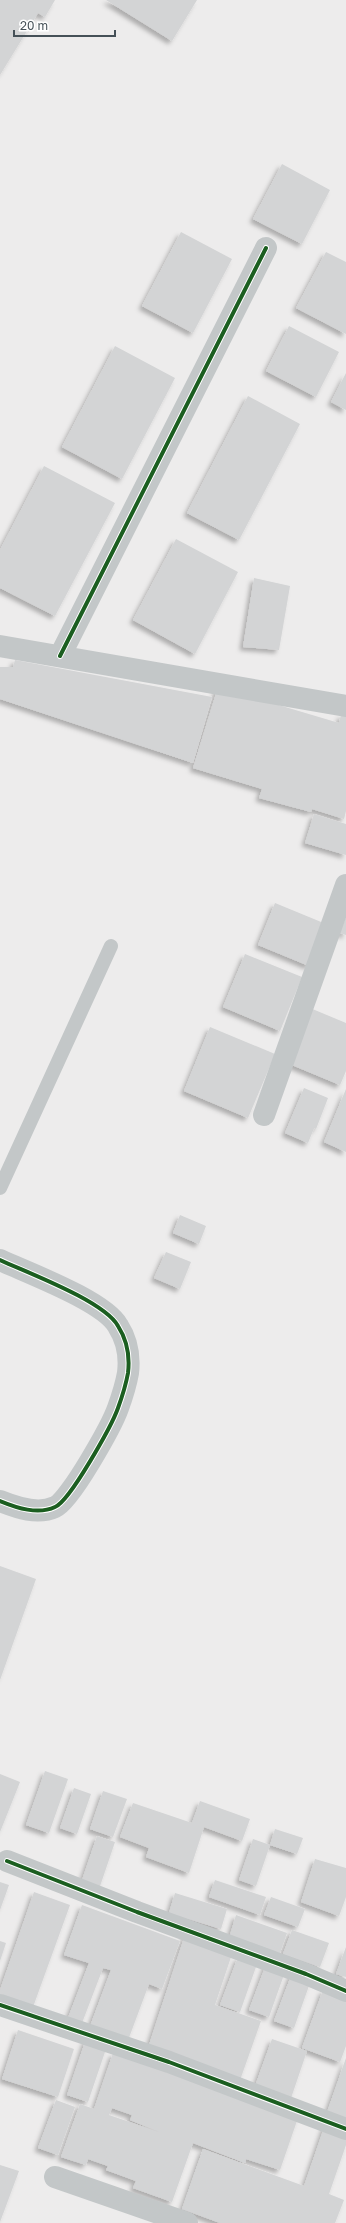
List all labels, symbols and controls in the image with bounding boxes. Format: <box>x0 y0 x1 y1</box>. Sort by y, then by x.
scale bar <box>14 12 115 38</box>
text: 20 m <box>20 18 48 33</box>

